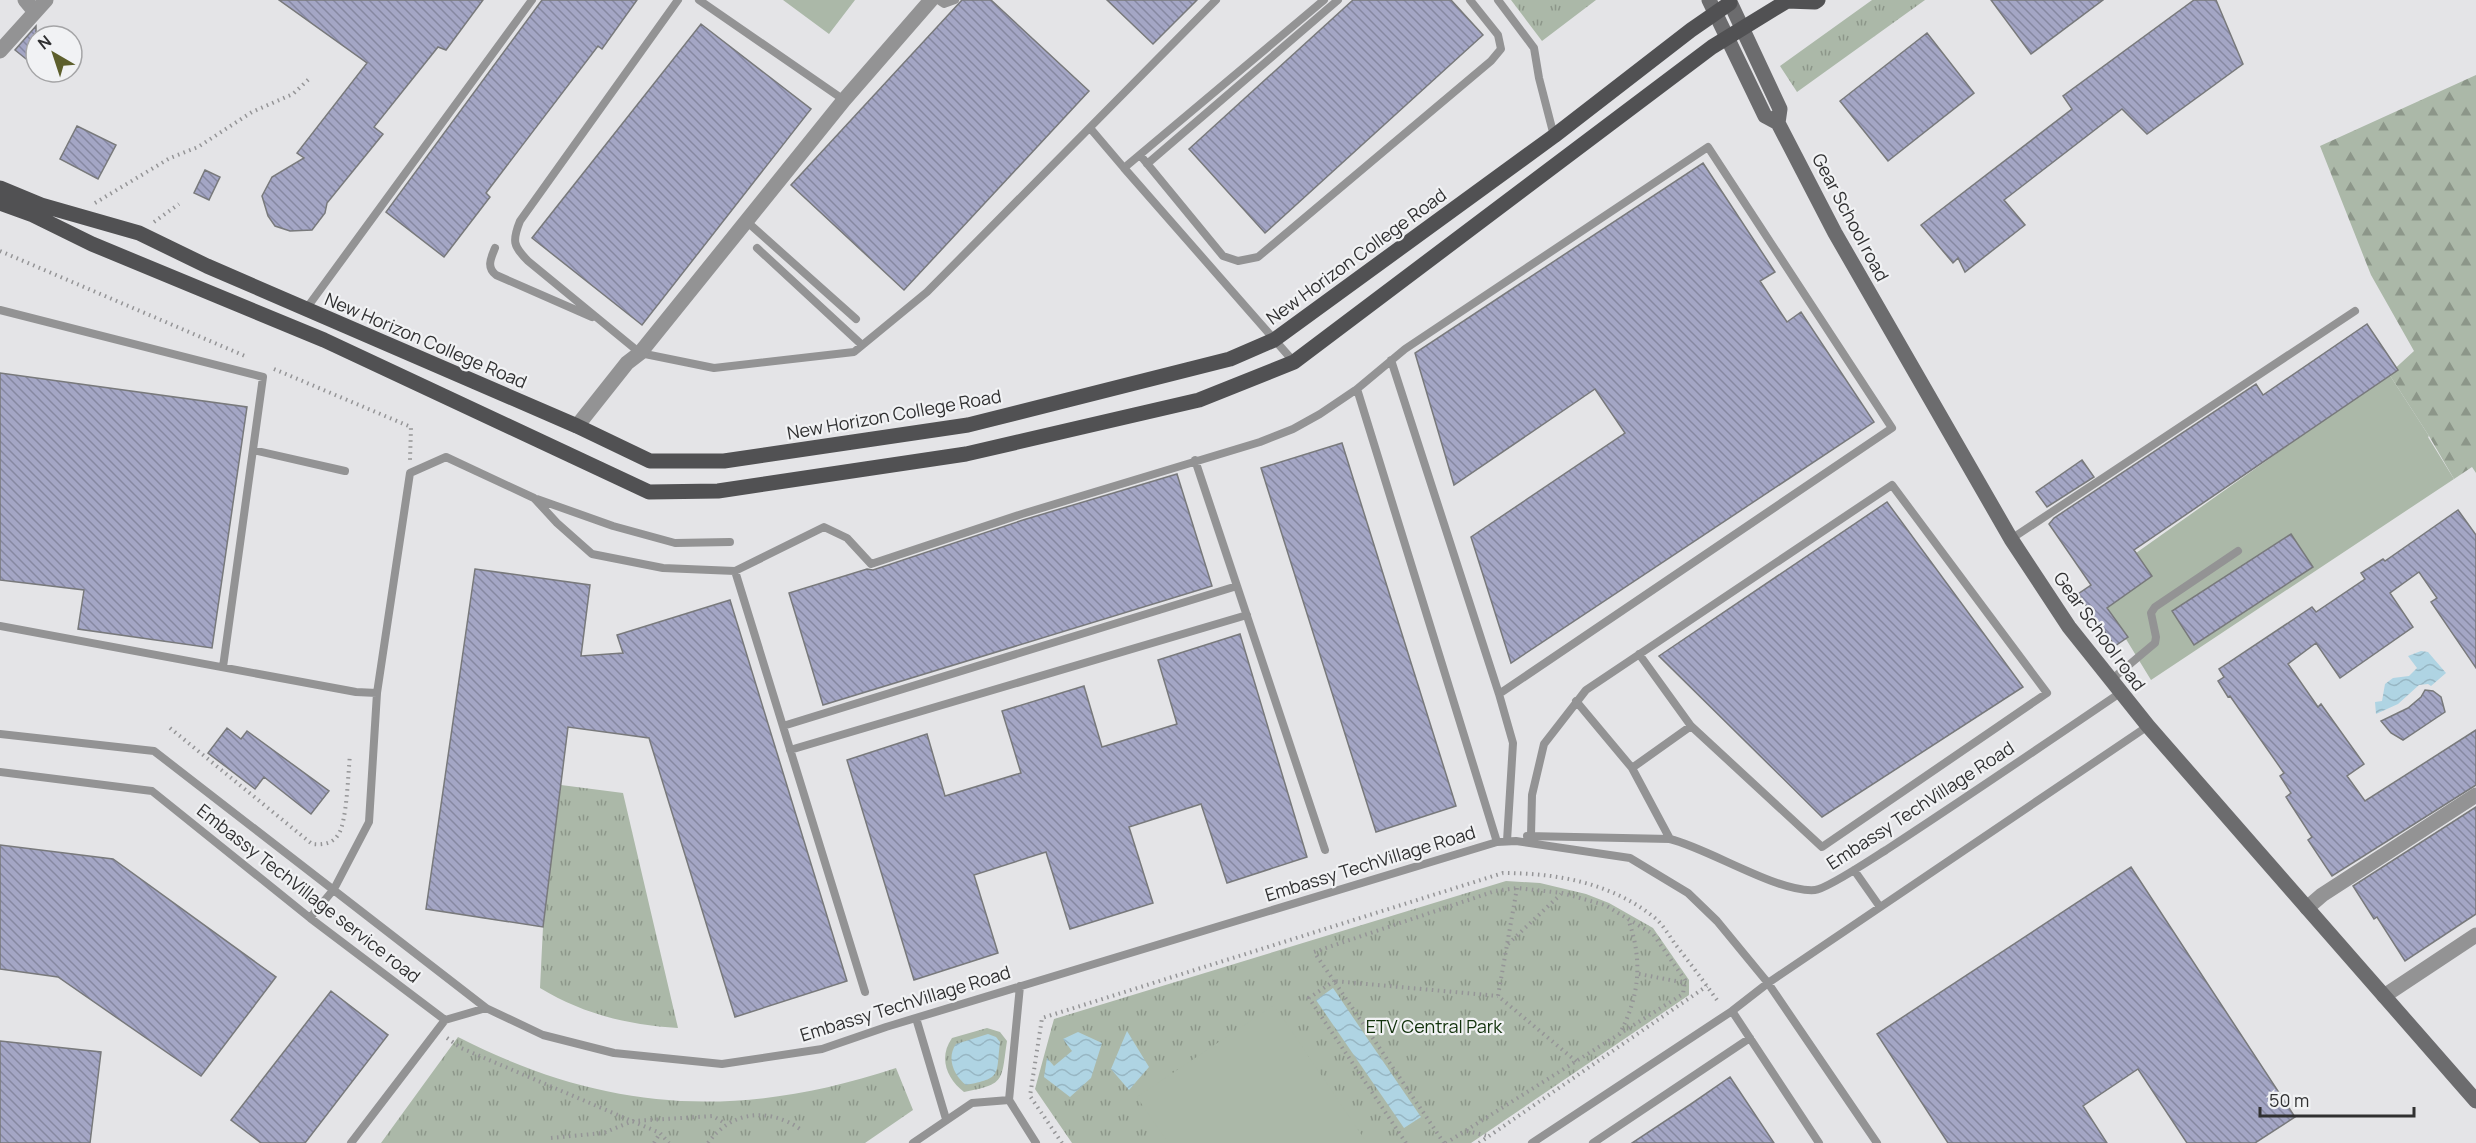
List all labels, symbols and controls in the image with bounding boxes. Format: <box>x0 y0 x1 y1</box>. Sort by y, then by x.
north arrow <box>24 24 84 84</box>
text: N <box>33 30 56 55</box>
street label: Gear School road <box>1807 149 1895 285</box>
street label: New Horizon College Road <box>1261 182 1451 330</box>
street label: New Horizon College Road <box>321 287 531 393</box>
street label: New Horizon College Road <box>785 383 1003 445</box>
street label: Gear School road <box>2049 567 2151 695</box>
street label: Embassy TechVillage Road <box>1822 735 2018 875</box>
street label: Embassy TechVillage service road <box>192 798 426 988</box>
street label: Embassy TechVillage Road <box>1262 820 1478 906</box>
street label: Embassy TechVillage Road <box>797 960 1013 1046</box>
park label: ETV Central Park <box>1366 1014 1503 1038</box>
scale bar <box>2260 1080 2414 1118</box>
text: 50 m <box>2269 1088 2309 1112</box>

